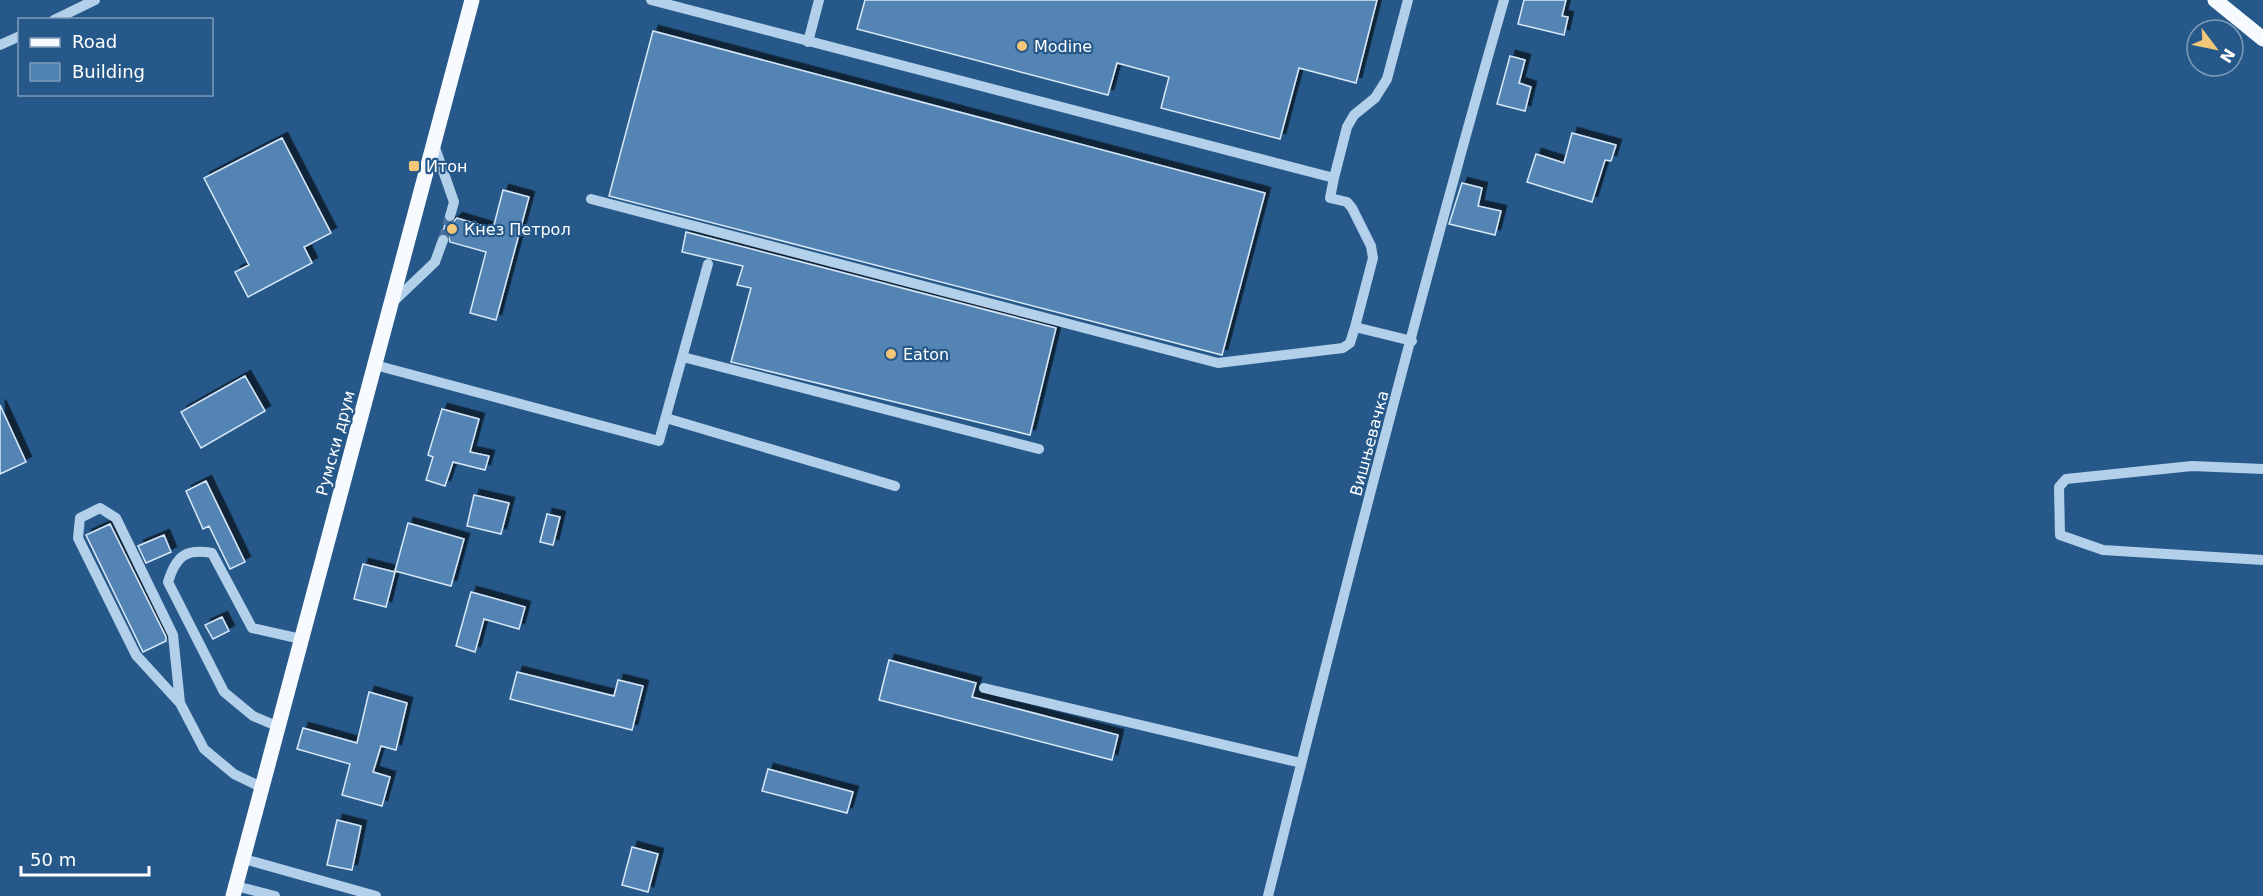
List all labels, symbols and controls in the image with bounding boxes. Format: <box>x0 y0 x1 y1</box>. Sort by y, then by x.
legend <box>18 18 213 96</box>
north arrow <box>2185 18 2245 78</box>
text: Road <box>72 31 117 52</box>
place label: Modine <box>1034 37 1092 56</box>
marker: Modine <box>1015 39 1029 53</box>
text: N <box>2216 45 2239 66</box>
text: Building <box>72 61 145 82</box>
place label: Итон <box>426 157 468 176</box>
marker: Итон <box>407 159 421 173</box>
place label: Кнез Петрол <box>464 220 571 239</box>
marker: Кнез Петрол <box>445 222 459 236</box>
place label: Eaton <box>903 345 949 364</box>
marker: Eaton <box>884 347 898 361</box>
street label: Вишњевачка <box>1346 388 1393 498</box>
street label: Румски друм <box>312 389 359 498</box>
scale bar <box>21 839 148 877</box>
text: 50 m <box>30 849 76 870</box>

